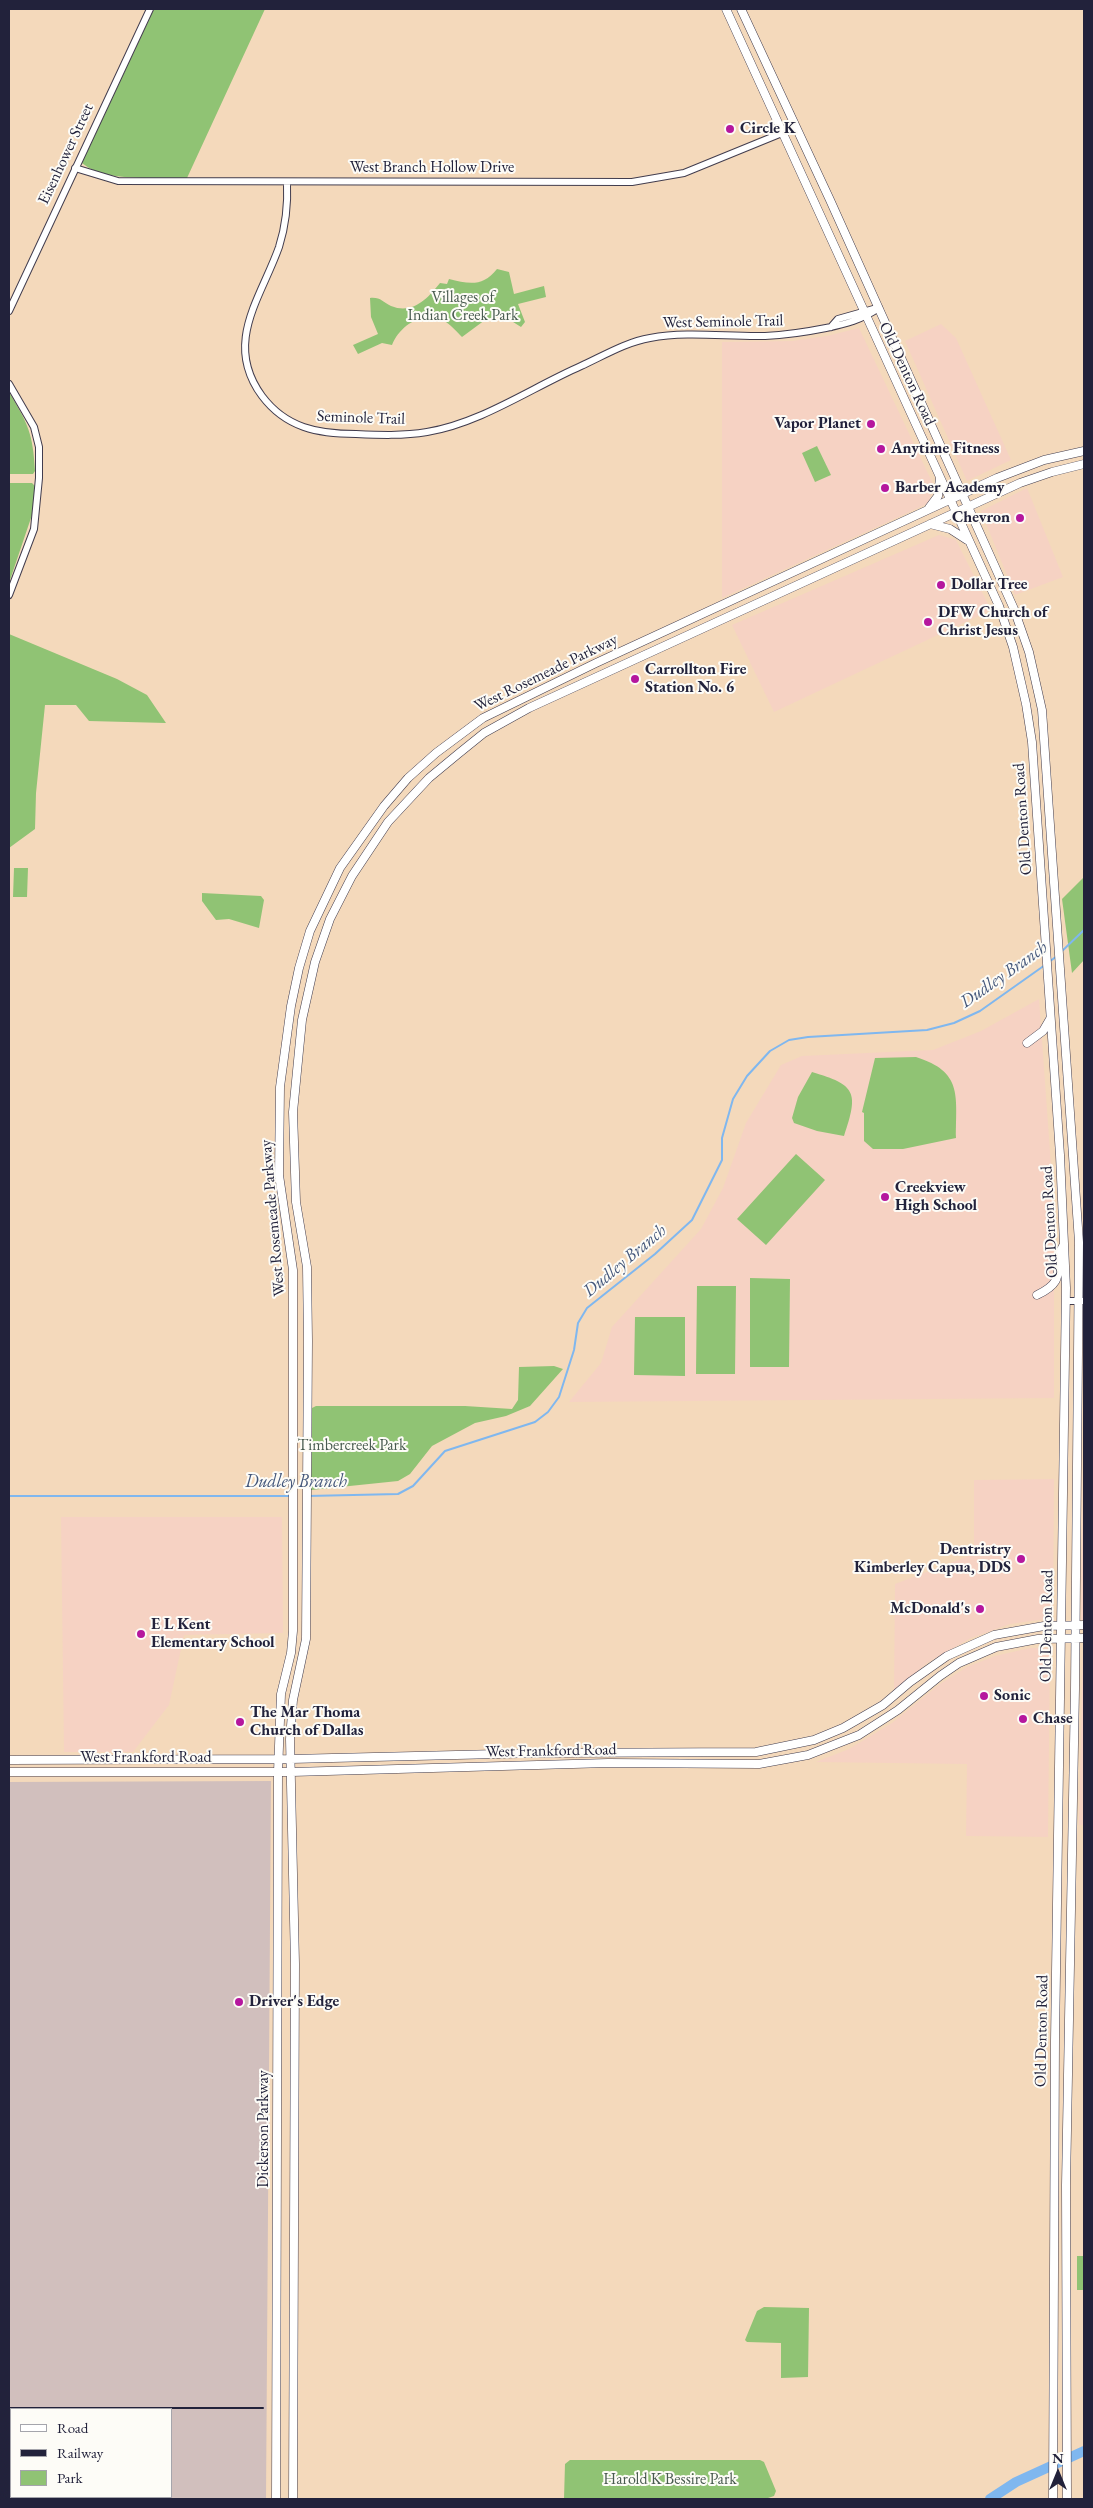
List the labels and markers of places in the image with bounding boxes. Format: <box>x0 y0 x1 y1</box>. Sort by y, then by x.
place label: Circle K <box>740 119 796 139</box>
marker: Circle K <box>724 123 736 135</box>
place label: Vapor Planet <box>774 414 861 434</box>
marker: Vapor Planet <box>865 418 877 430</box>
place label: Anytime Fitness <box>891 439 1000 459</box>
marker: Anytime Fitness <box>875 443 887 455</box>
place label: Barber Academy <box>895 478 1004 498</box>
marker: Barber Academy <box>879 482 891 494</box>
place label: Chevron <box>952 508 1010 528</box>
marker: Chevron <box>1014 512 1026 524</box>
place label: Dollar Tree <box>951 575 1028 595</box>
marker: Dollar Tree <box>935 579 947 591</box>
place label: DFW Church of Christ Jesus <box>938 603 1048 641</box>
marker: DFW Church of Christ Jesus <box>922 616 934 628</box>
place label: Carrollton Fire Station No. 6 <box>645 660 746 698</box>
marker: Carrollton Fire Station No. 6 <box>629 673 641 685</box>
place label: Creekview High School <box>895 1178 977 1216</box>
marker: Creekview High School <box>879 1191 891 1203</box>
place label: Dentristry Kimberley Capua, DDS <box>854 1540 1011 1578</box>
marker: Dentristry Kimberley Capua, DDS <box>1015 1553 1027 1565</box>
place label: McDonald's <box>890 1599 970 1619</box>
marker: McDonald's <box>974 1603 986 1615</box>
place label: E L Kent Elementary School <box>151 1615 275 1653</box>
marker: E L Kent Elementary School <box>135 1628 147 1640</box>
place label: Sonic <box>994 1686 1031 1706</box>
marker: Sonic <box>978 1690 990 1702</box>
place label: The Mar Thoma Church of Dallas <box>250 1703 363 1741</box>
place label: Chase <box>1033 1709 1073 1729</box>
marker: Chase <box>1017 1713 1029 1725</box>
marker: The Mar Thoma Church of Dallas <box>234 1716 246 1728</box>
place label: Driver's Edge <box>249 1992 339 2012</box>
marker: Driver's Edge <box>233 1996 245 2008</box>

